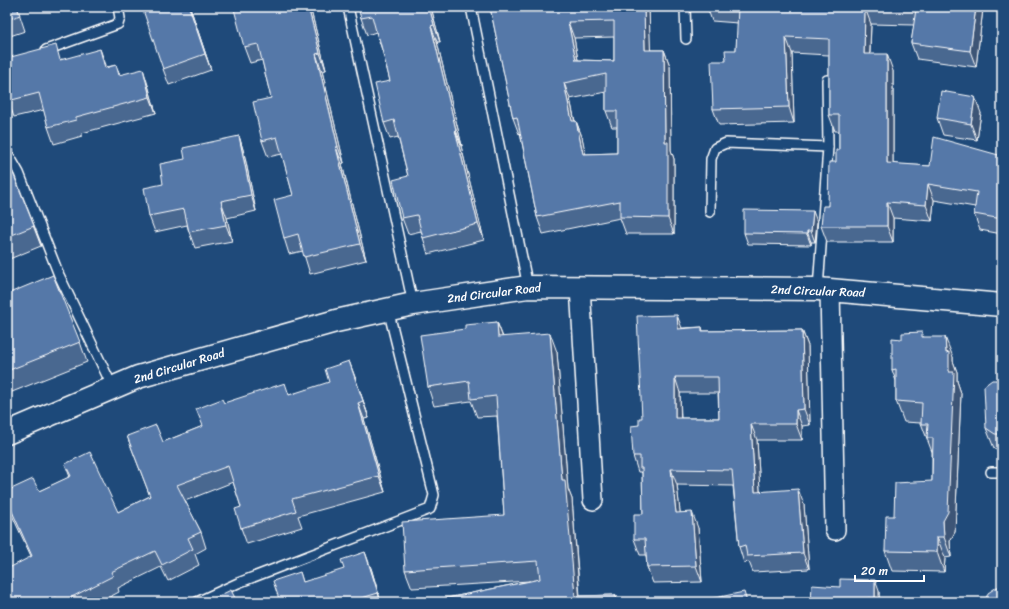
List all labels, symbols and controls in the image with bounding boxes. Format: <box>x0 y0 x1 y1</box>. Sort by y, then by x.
street label: 2nd Circular Road <box>446 276 544 310</box>
street label: 2nd Circular Road <box>771 278 867 304</box>
street label: 2nd Circular Road <box>131 341 229 390</box>
scale bar <box>855 557 924 583</box>
text: 20 m <box>861 560 888 582</box>

